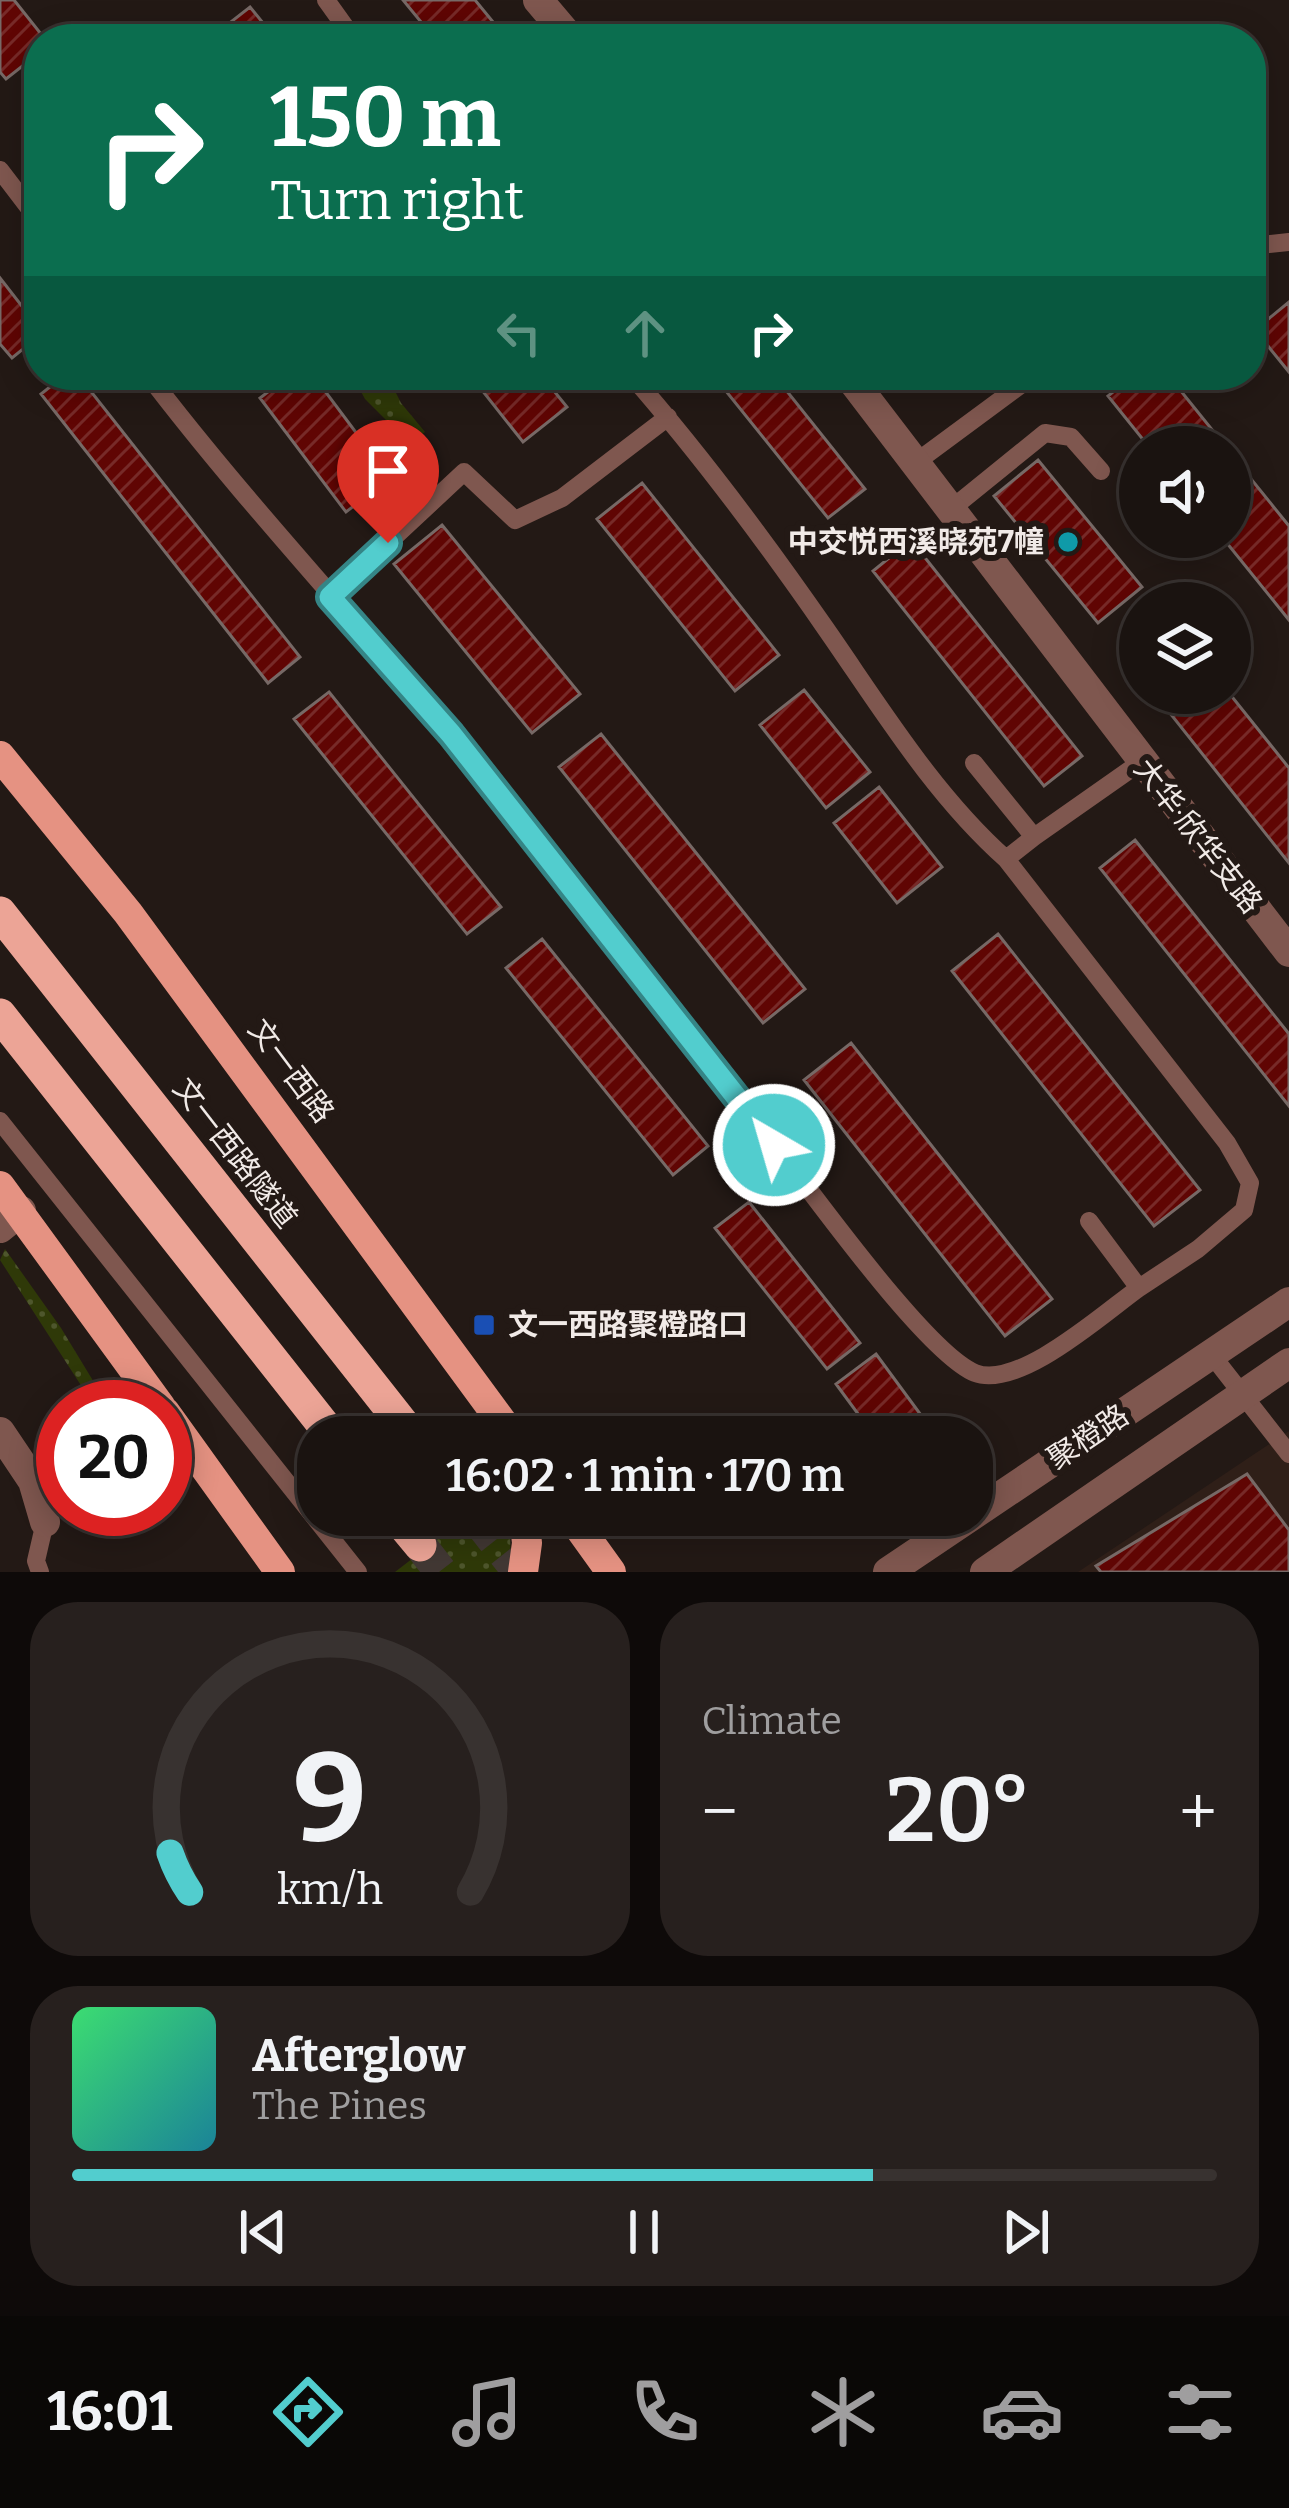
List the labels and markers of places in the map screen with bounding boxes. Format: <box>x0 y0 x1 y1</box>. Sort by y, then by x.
pin <box>337 420 439 543</box>
place label: 中交悦西溪晓苑7幢 <box>788 524 1044 560</box>
marker: 中交悦西溪晓苑7幢 <box>1055 529 1081 555</box>
place label: 文一西路聚橙路口 <box>508 1307 748 1343</box>
marker: 文一西路聚橙路口 <box>471 1312 497 1338</box>

